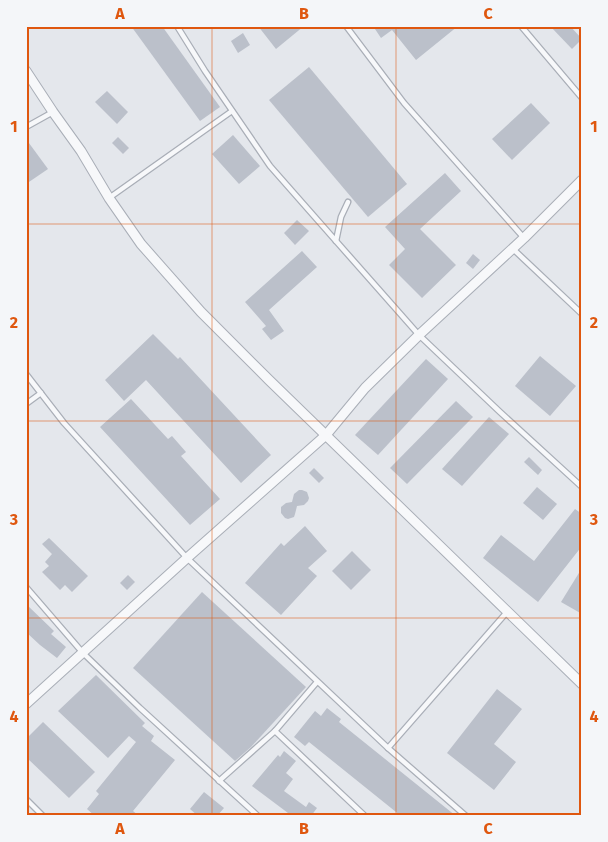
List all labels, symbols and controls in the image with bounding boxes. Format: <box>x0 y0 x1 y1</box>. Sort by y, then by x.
text: A <box>114 4 125 23</box>
text: B <box>299 4 309 23</box>
text: C <box>483 4 493 23</box>
text: 1 <box>10 117 18 136</box>
text: 1 <box>590 117 598 136</box>
text: 2 <box>10 313 18 332</box>
text: 2 <box>590 313 598 332</box>
text: 3 <box>9 510 18 529</box>
text: 3 <box>589 510 598 529</box>
text: 4 <box>9 707 19 726</box>
text: 4 <box>589 707 599 726</box>
text: A <box>114 819 125 838</box>
text: B <box>299 819 309 838</box>
text: C <box>483 819 493 838</box>

